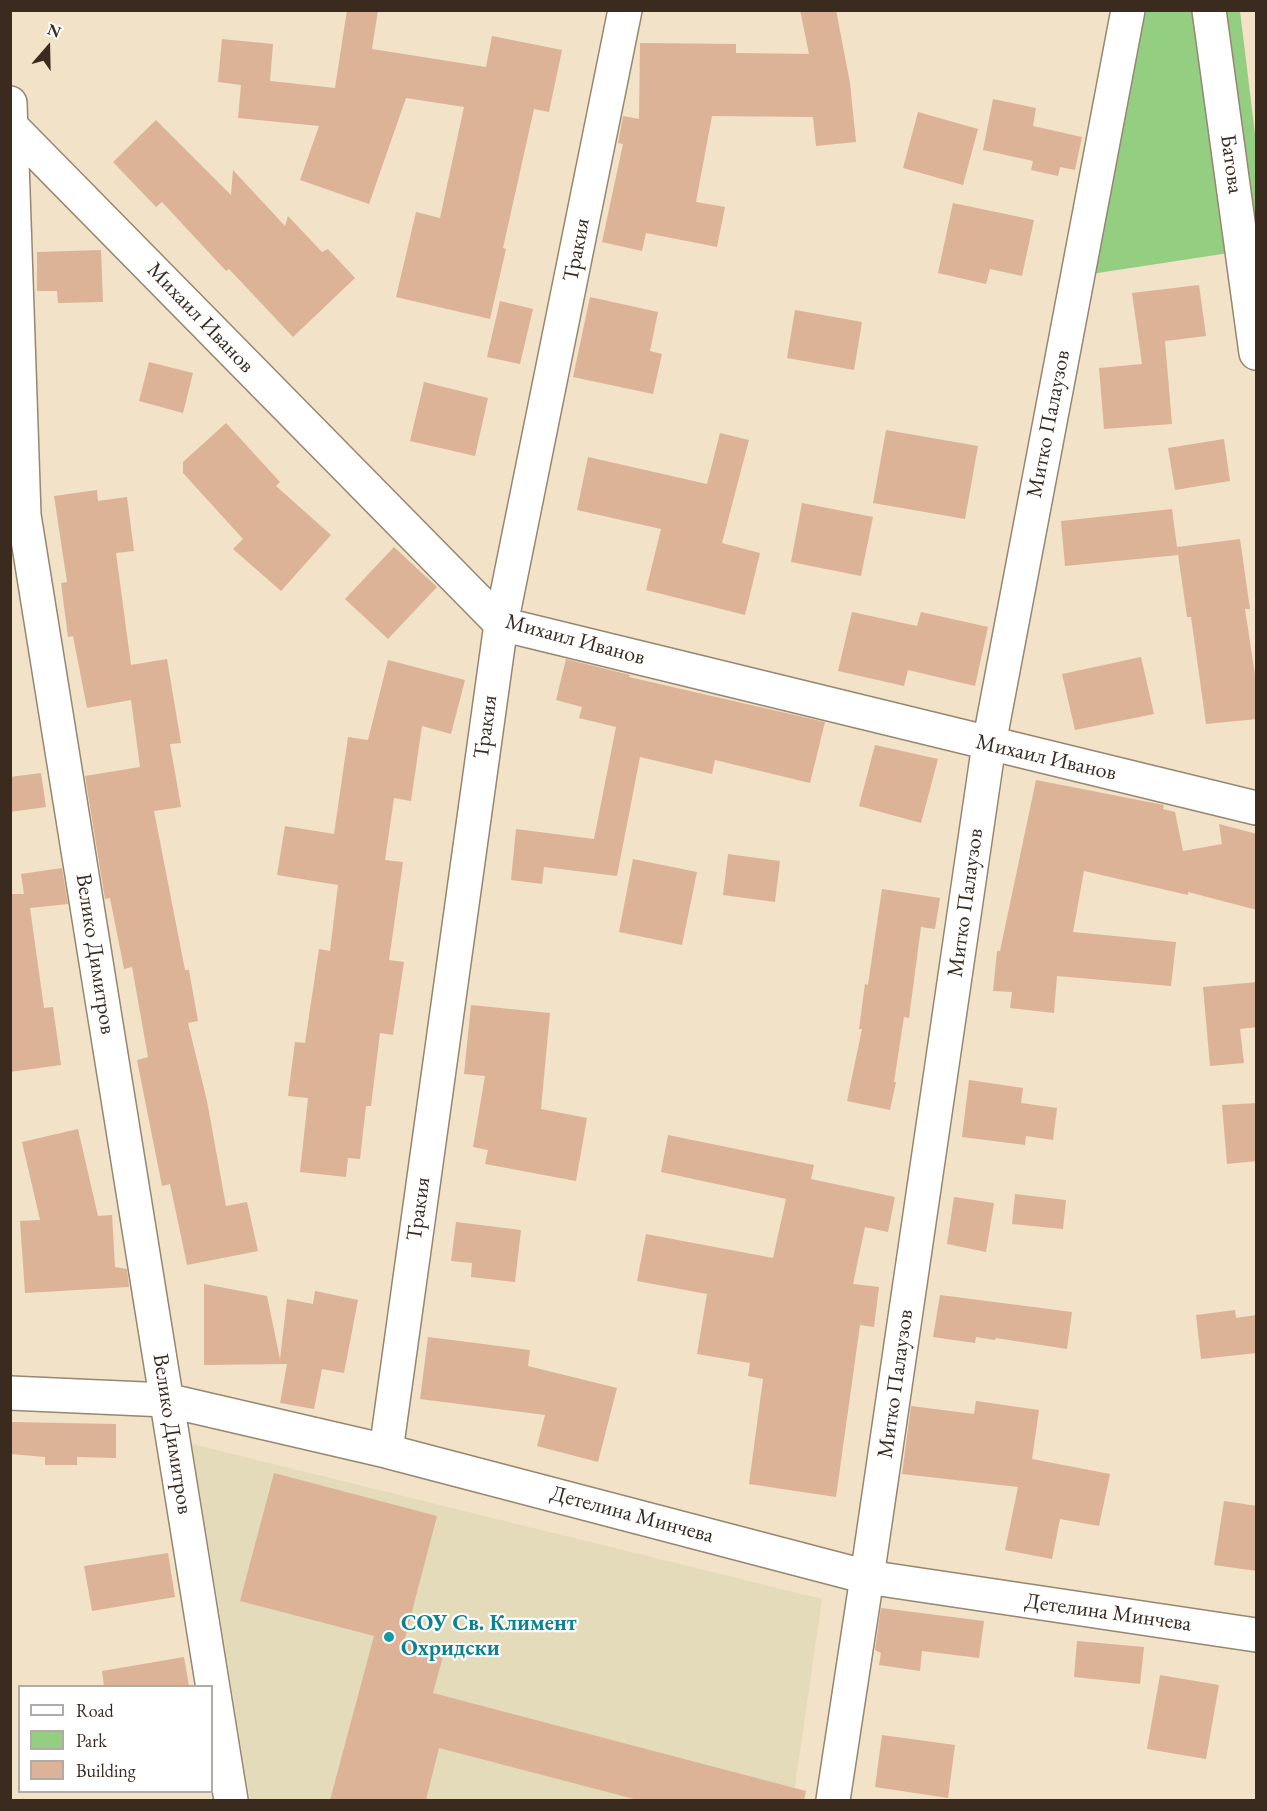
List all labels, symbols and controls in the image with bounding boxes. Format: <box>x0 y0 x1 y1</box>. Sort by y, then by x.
north arrow <box>18 18 78 78</box>
text: N <box>45 19 64 43</box>
street label: Батова <box>1214 133 1248 195</box>
street label: Тракия <box>558 216 596 284</box>
street label: Михаил Иванов <box>141 257 259 379</box>
street label: Митко Палаузов <box>1022 348 1076 500</box>
street label: Михаил Иванов <box>502 609 648 671</box>
street label: Тракия <box>468 693 504 761</box>
street label: Михаил Иванов <box>973 729 1119 787</box>
street label: Митко Палаузов <box>942 827 990 979</box>
street label: Велико Димитров <box>69 872 121 1036</box>
street label: Тракия <box>401 1175 437 1243</box>
street label: Митко Палаузов <box>872 1308 920 1460</box>
street label: Велико Димитров <box>146 1352 198 1516</box>
street label: Детелина Минчева <box>547 1481 717 1549</box>
street label: Детелина Минчева <box>1023 1588 1193 1638</box>
place label: СОУ Св. Климент Охридски <box>401 1611 577 1663</box>
marker: СОУ Св. Климент Охридски <box>382 1630 396 1644</box>
legend <box>18 1685 213 1793</box>
text: Road <box>76 1699 114 1722</box>
text: Park <box>76 1729 107 1752</box>
text: Building <box>76 1759 136 1782</box>

